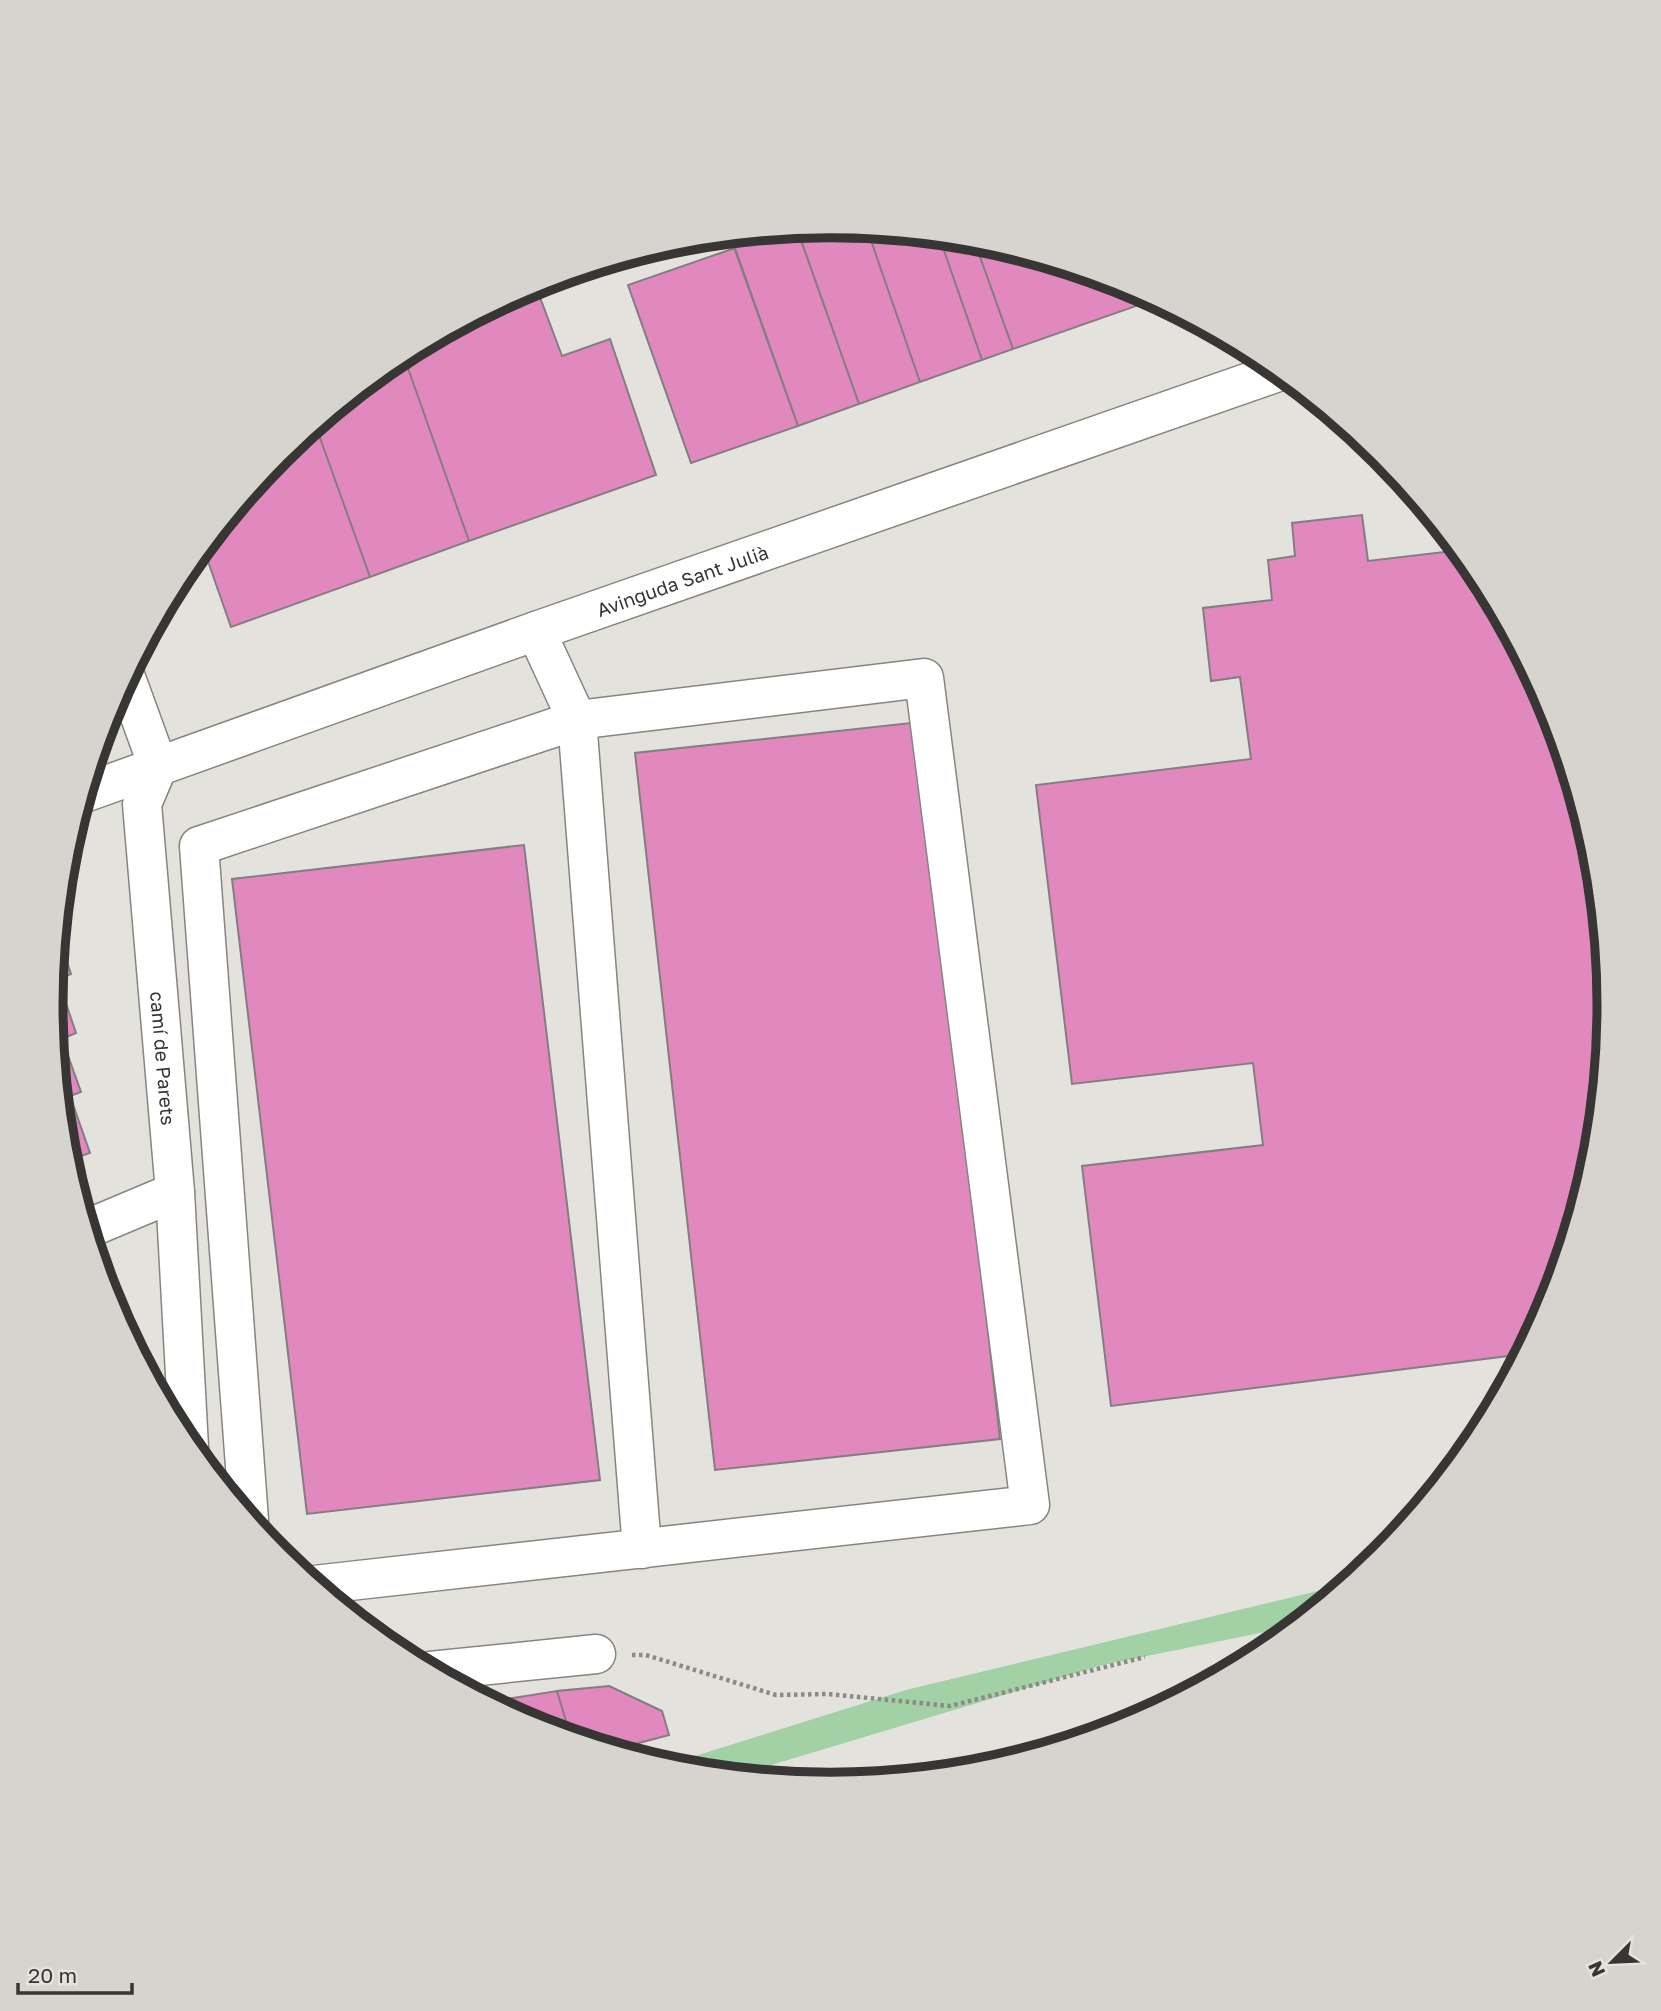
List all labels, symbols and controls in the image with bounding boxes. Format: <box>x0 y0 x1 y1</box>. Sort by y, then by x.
street label: Avinguda Sant Julià <box>593 539 771 621</box>
street label: camí de Parets <box>146 990 181 1126</box>
north arrow <box>1577 1927 1647 1997</box>
scale bar <box>18 1952 131 1996</box>
text: N <box>1583 1958 1609 1980</box>
text: 20 m <box>28 1962 77 1988</box>

